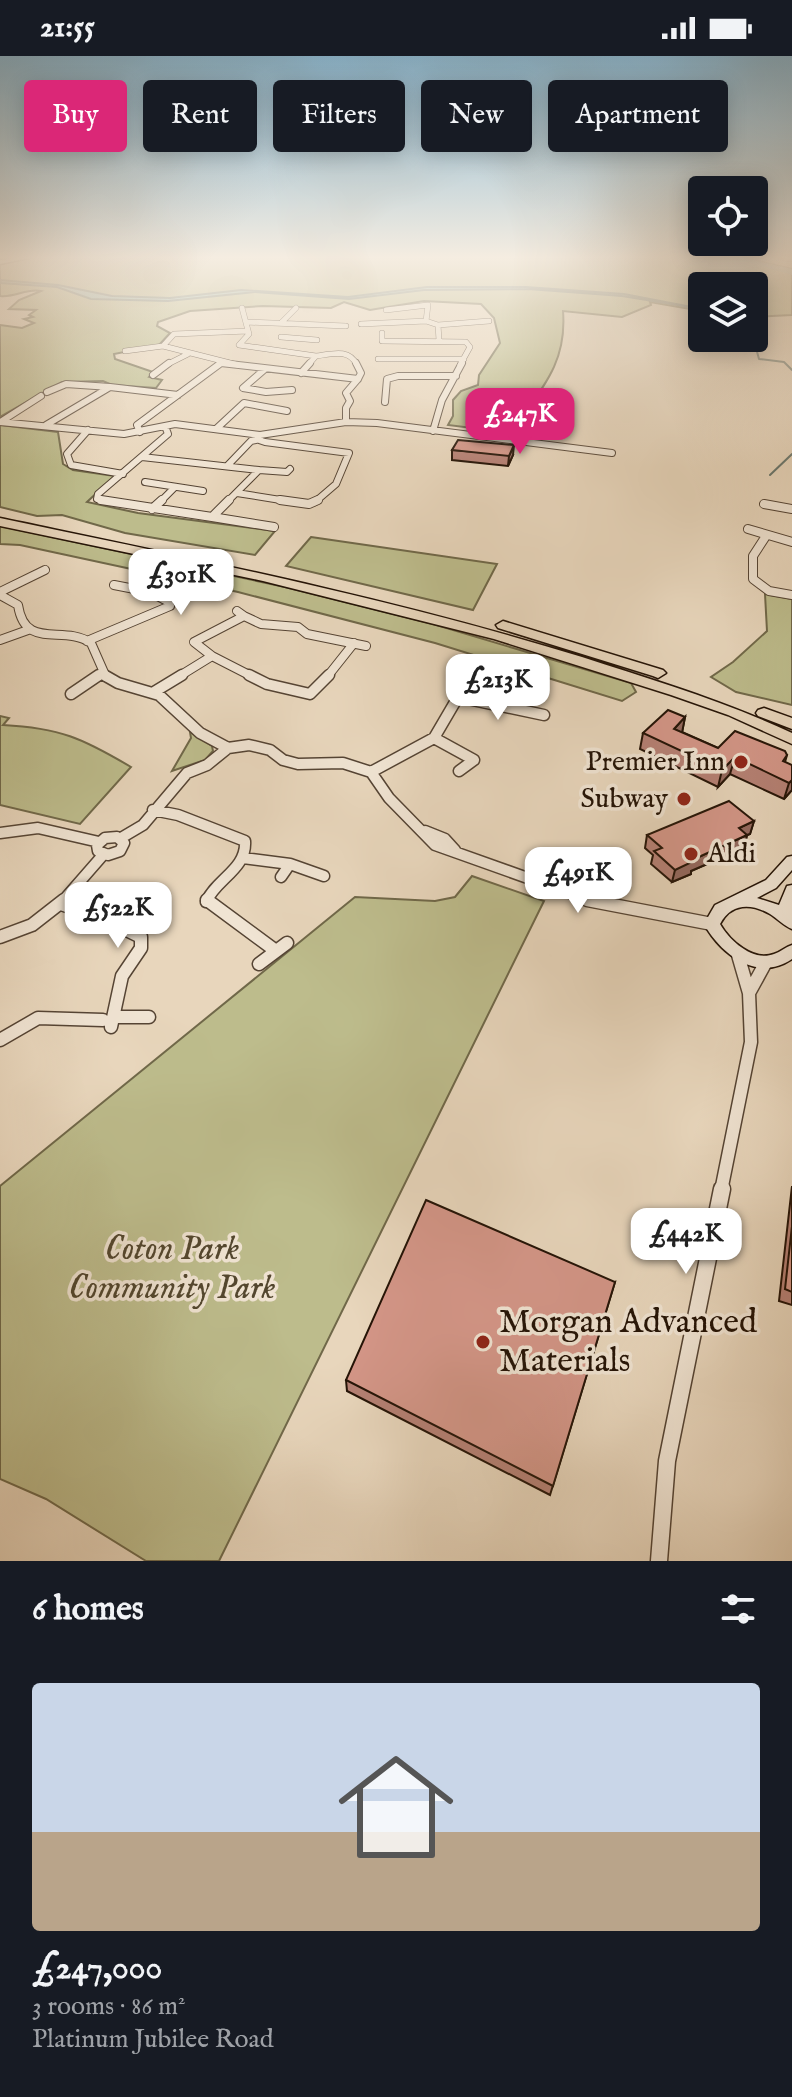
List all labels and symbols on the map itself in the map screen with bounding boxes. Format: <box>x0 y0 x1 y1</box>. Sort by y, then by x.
pin: £247K <box>464 388 576 456</box>
pin: £301K <box>125 549 237 617</box>
pin: £213K <box>442 654 554 722</box>
place label: Premier Inn <box>586 745 725 780</box>
marker: Premier Inn <box>732 753 750 771</box>
place label: Subway <box>581 782 668 817</box>
marker: Subway <box>675 790 693 808</box>
place label: Aldi <box>706 837 756 872</box>
marker: Aldi <box>682 845 700 863</box>
pin: £491K <box>522 847 634 915</box>
pin: £522K <box>62 882 174 950</box>
pin: £442K <box>630 1208 742 1276</box>
park label: Coton Park Community Park <box>69 1228 276 1310</box>
place label: Morgan Advanced Materials <box>499 1301 758 1383</box>
marker: Morgan Advanced Materials <box>474 1333 492 1351</box>

